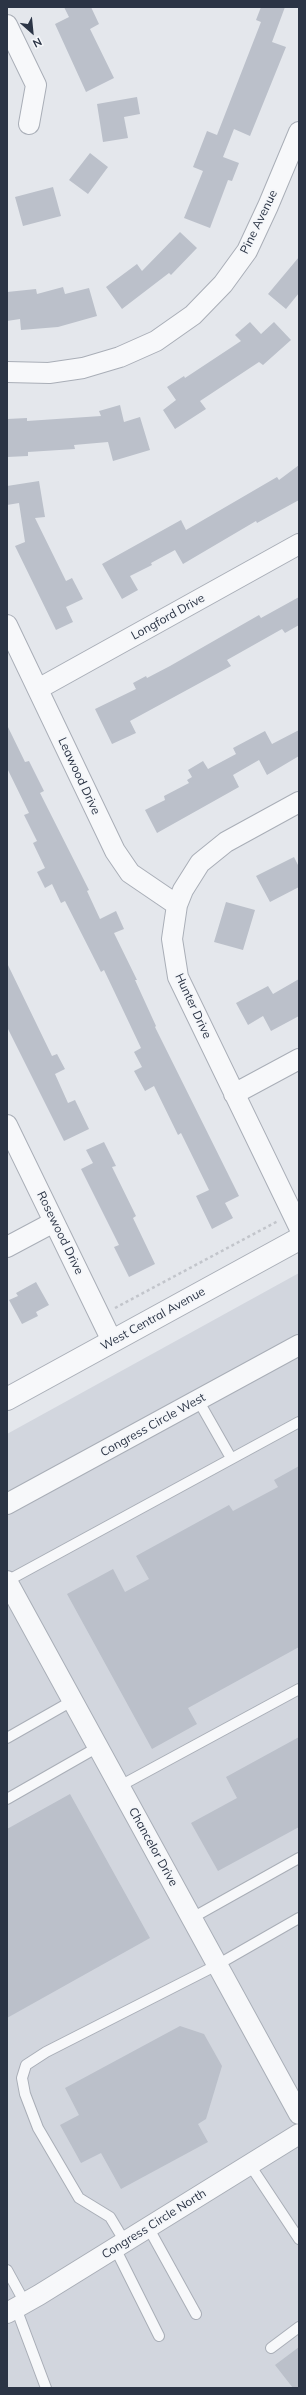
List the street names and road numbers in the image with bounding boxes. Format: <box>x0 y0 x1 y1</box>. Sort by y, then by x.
street label: Pine Avenue <box>237 188 281 256</box>
street label: Longford Drive <box>129 591 207 643</box>
street label: Leawood Drive <box>55 735 103 817</box>
street label: Hunter Drive <box>172 971 214 1041</box>
street label: Rosewood Drive <box>34 1189 86 1277</box>
street label: West Central Avenue <box>98 1284 208 1354</box>
street label: Congress Circle West <box>98 1390 208 1460</box>
street label: Chancelor Drive <box>125 1805 181 1889</box>
street label: Congress Circle North <box>99 2186 209 2262</box>

